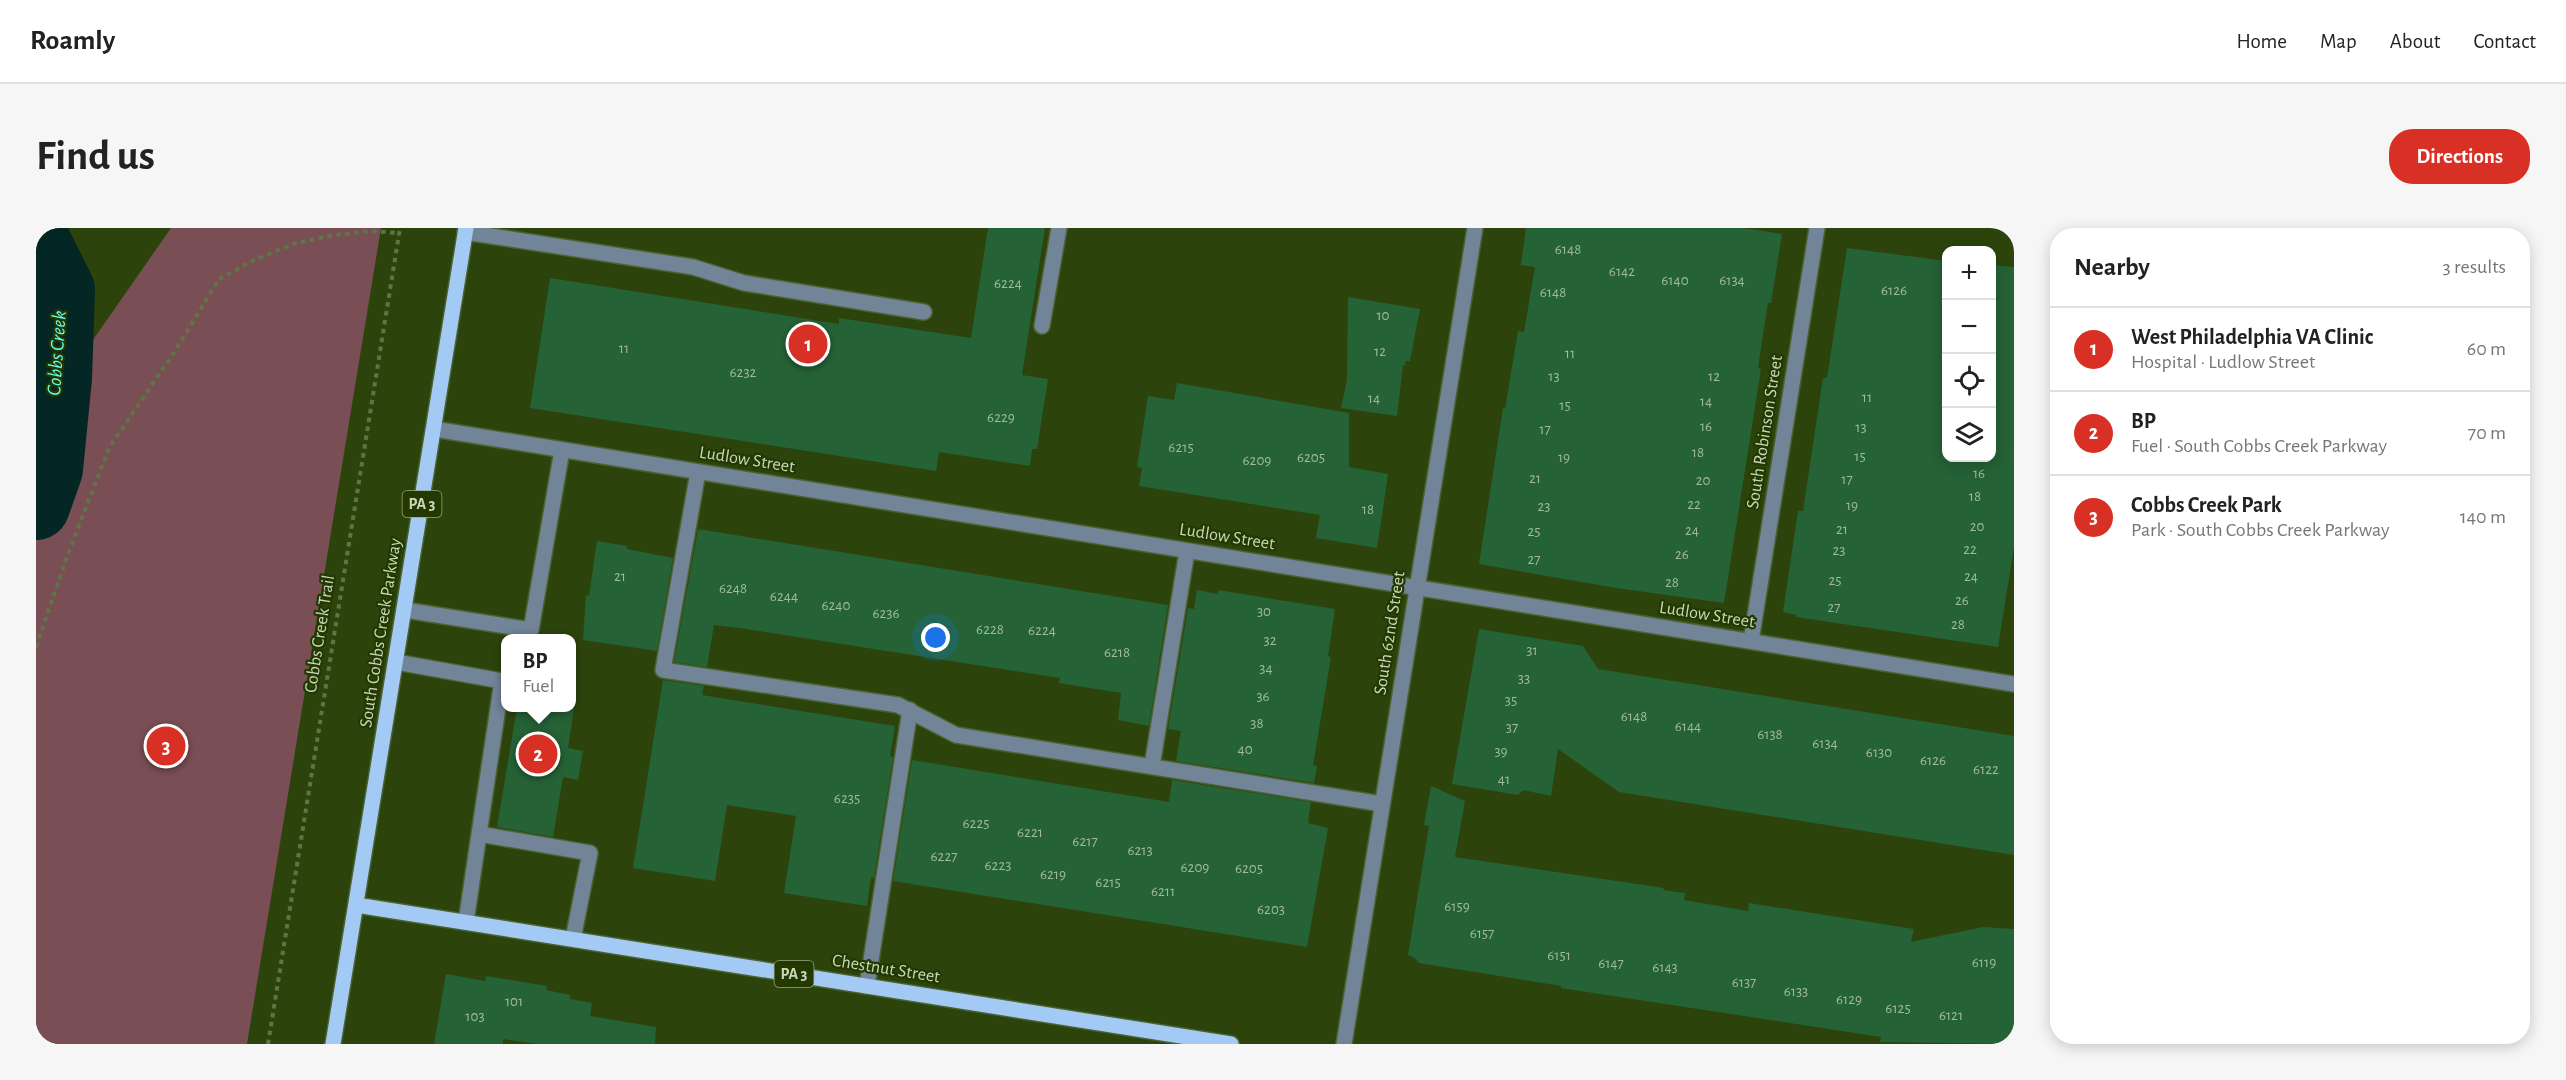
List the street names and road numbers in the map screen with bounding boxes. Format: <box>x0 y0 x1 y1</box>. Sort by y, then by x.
street label: South Robinson Street <box>1744 354 1786 510</box>
street label: Ludlow Street <box>698 444 796 476</box>
road number: PA 3 <box>402 491 442 517</box>
street label: Ludlow Street <box>1178 521 1276 553</box>
street label: South Cobbs Creek Parkway <box>357 537 405 729</box>
street label: South 62nd Street <box>1371 570 1409 696</box>
street label: Cobbs Creek Trail <box>302 574 338 694</box>
street label: Ludlow Street <box>1658 599 1756 631</box>
street label: Chestnut Street <box>831 952 941 986</box>
road number: PA 3 <box>774 961 813 987</box>

